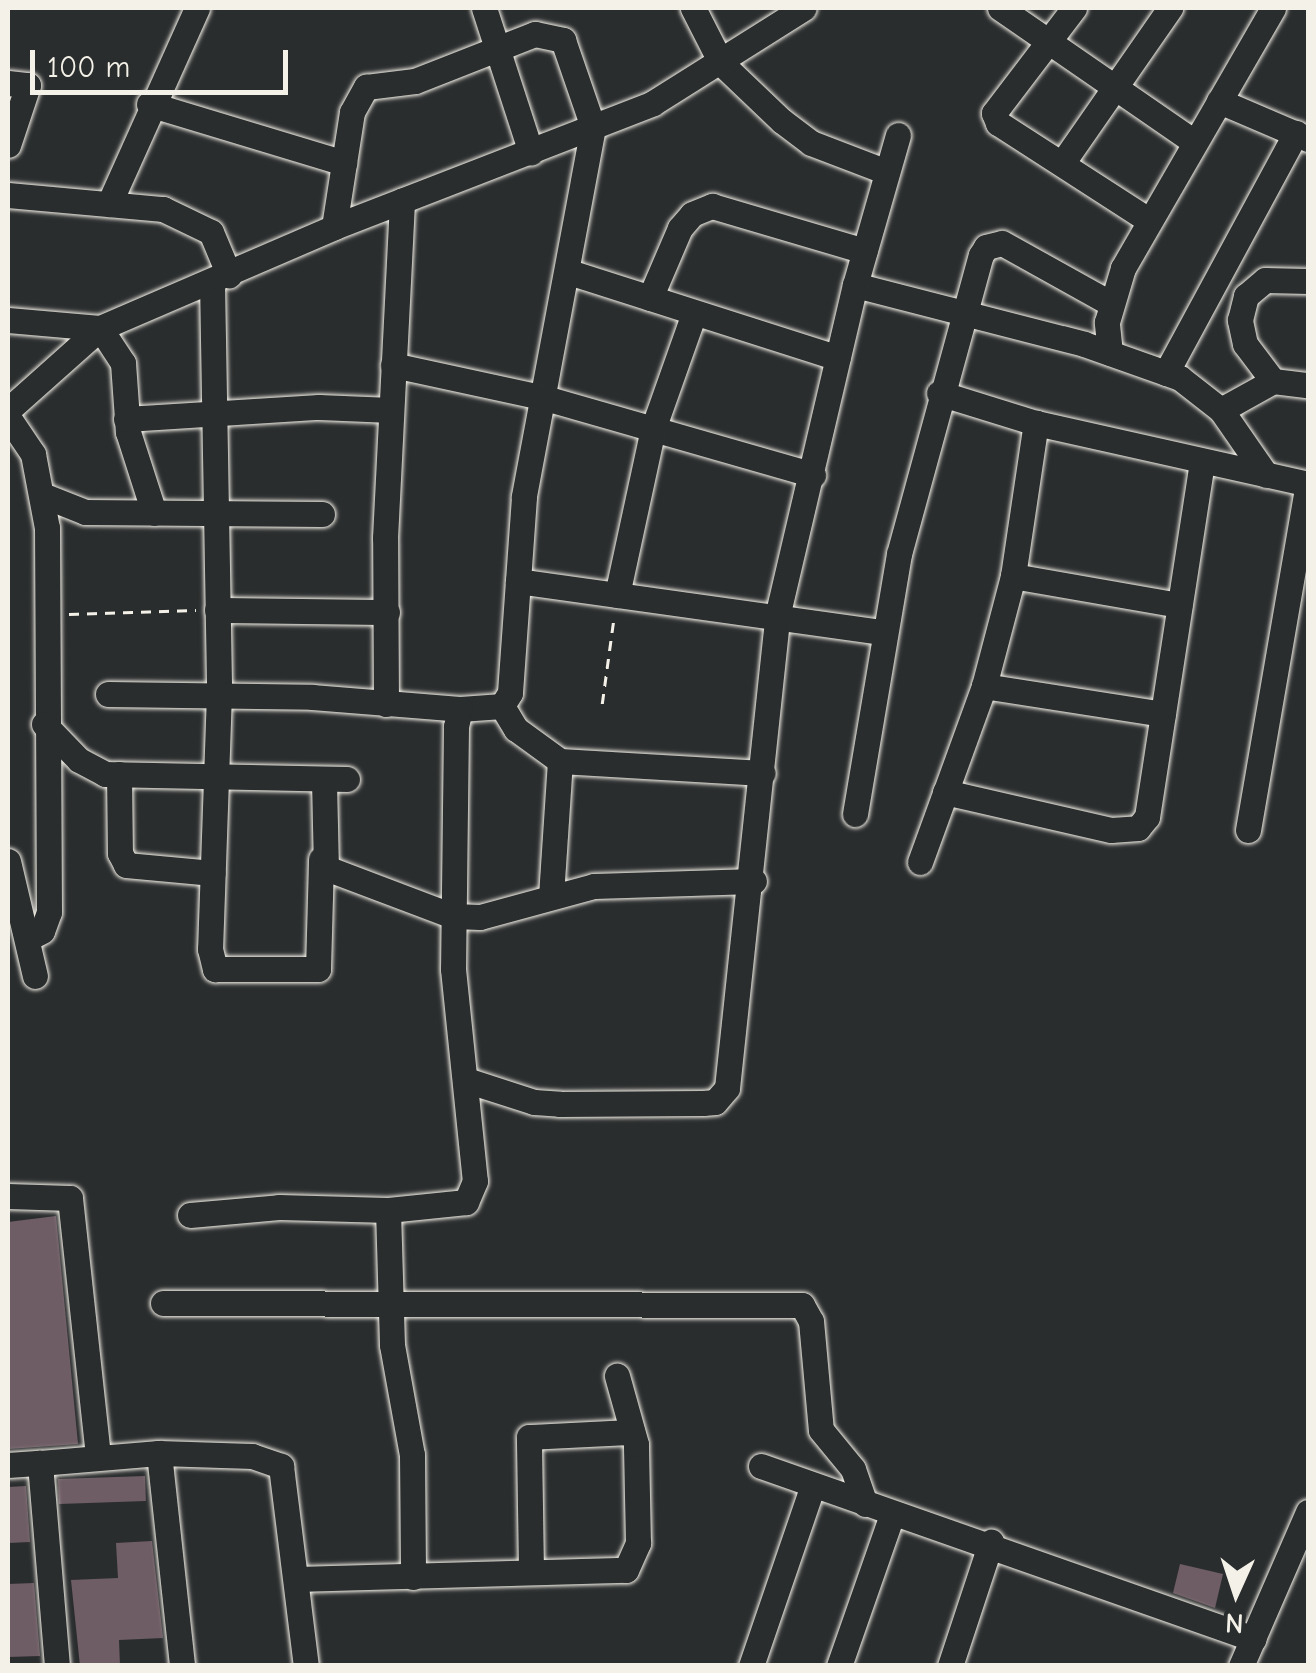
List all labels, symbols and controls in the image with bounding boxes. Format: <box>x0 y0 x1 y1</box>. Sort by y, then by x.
scale bar <box>35 30 292 92</box>
text: 100 m <box>47 50 130 85</box>
north arrow <box>1186 1543 1286 1643</box>
text: N <box>1224 1607 1244 1639</box>

